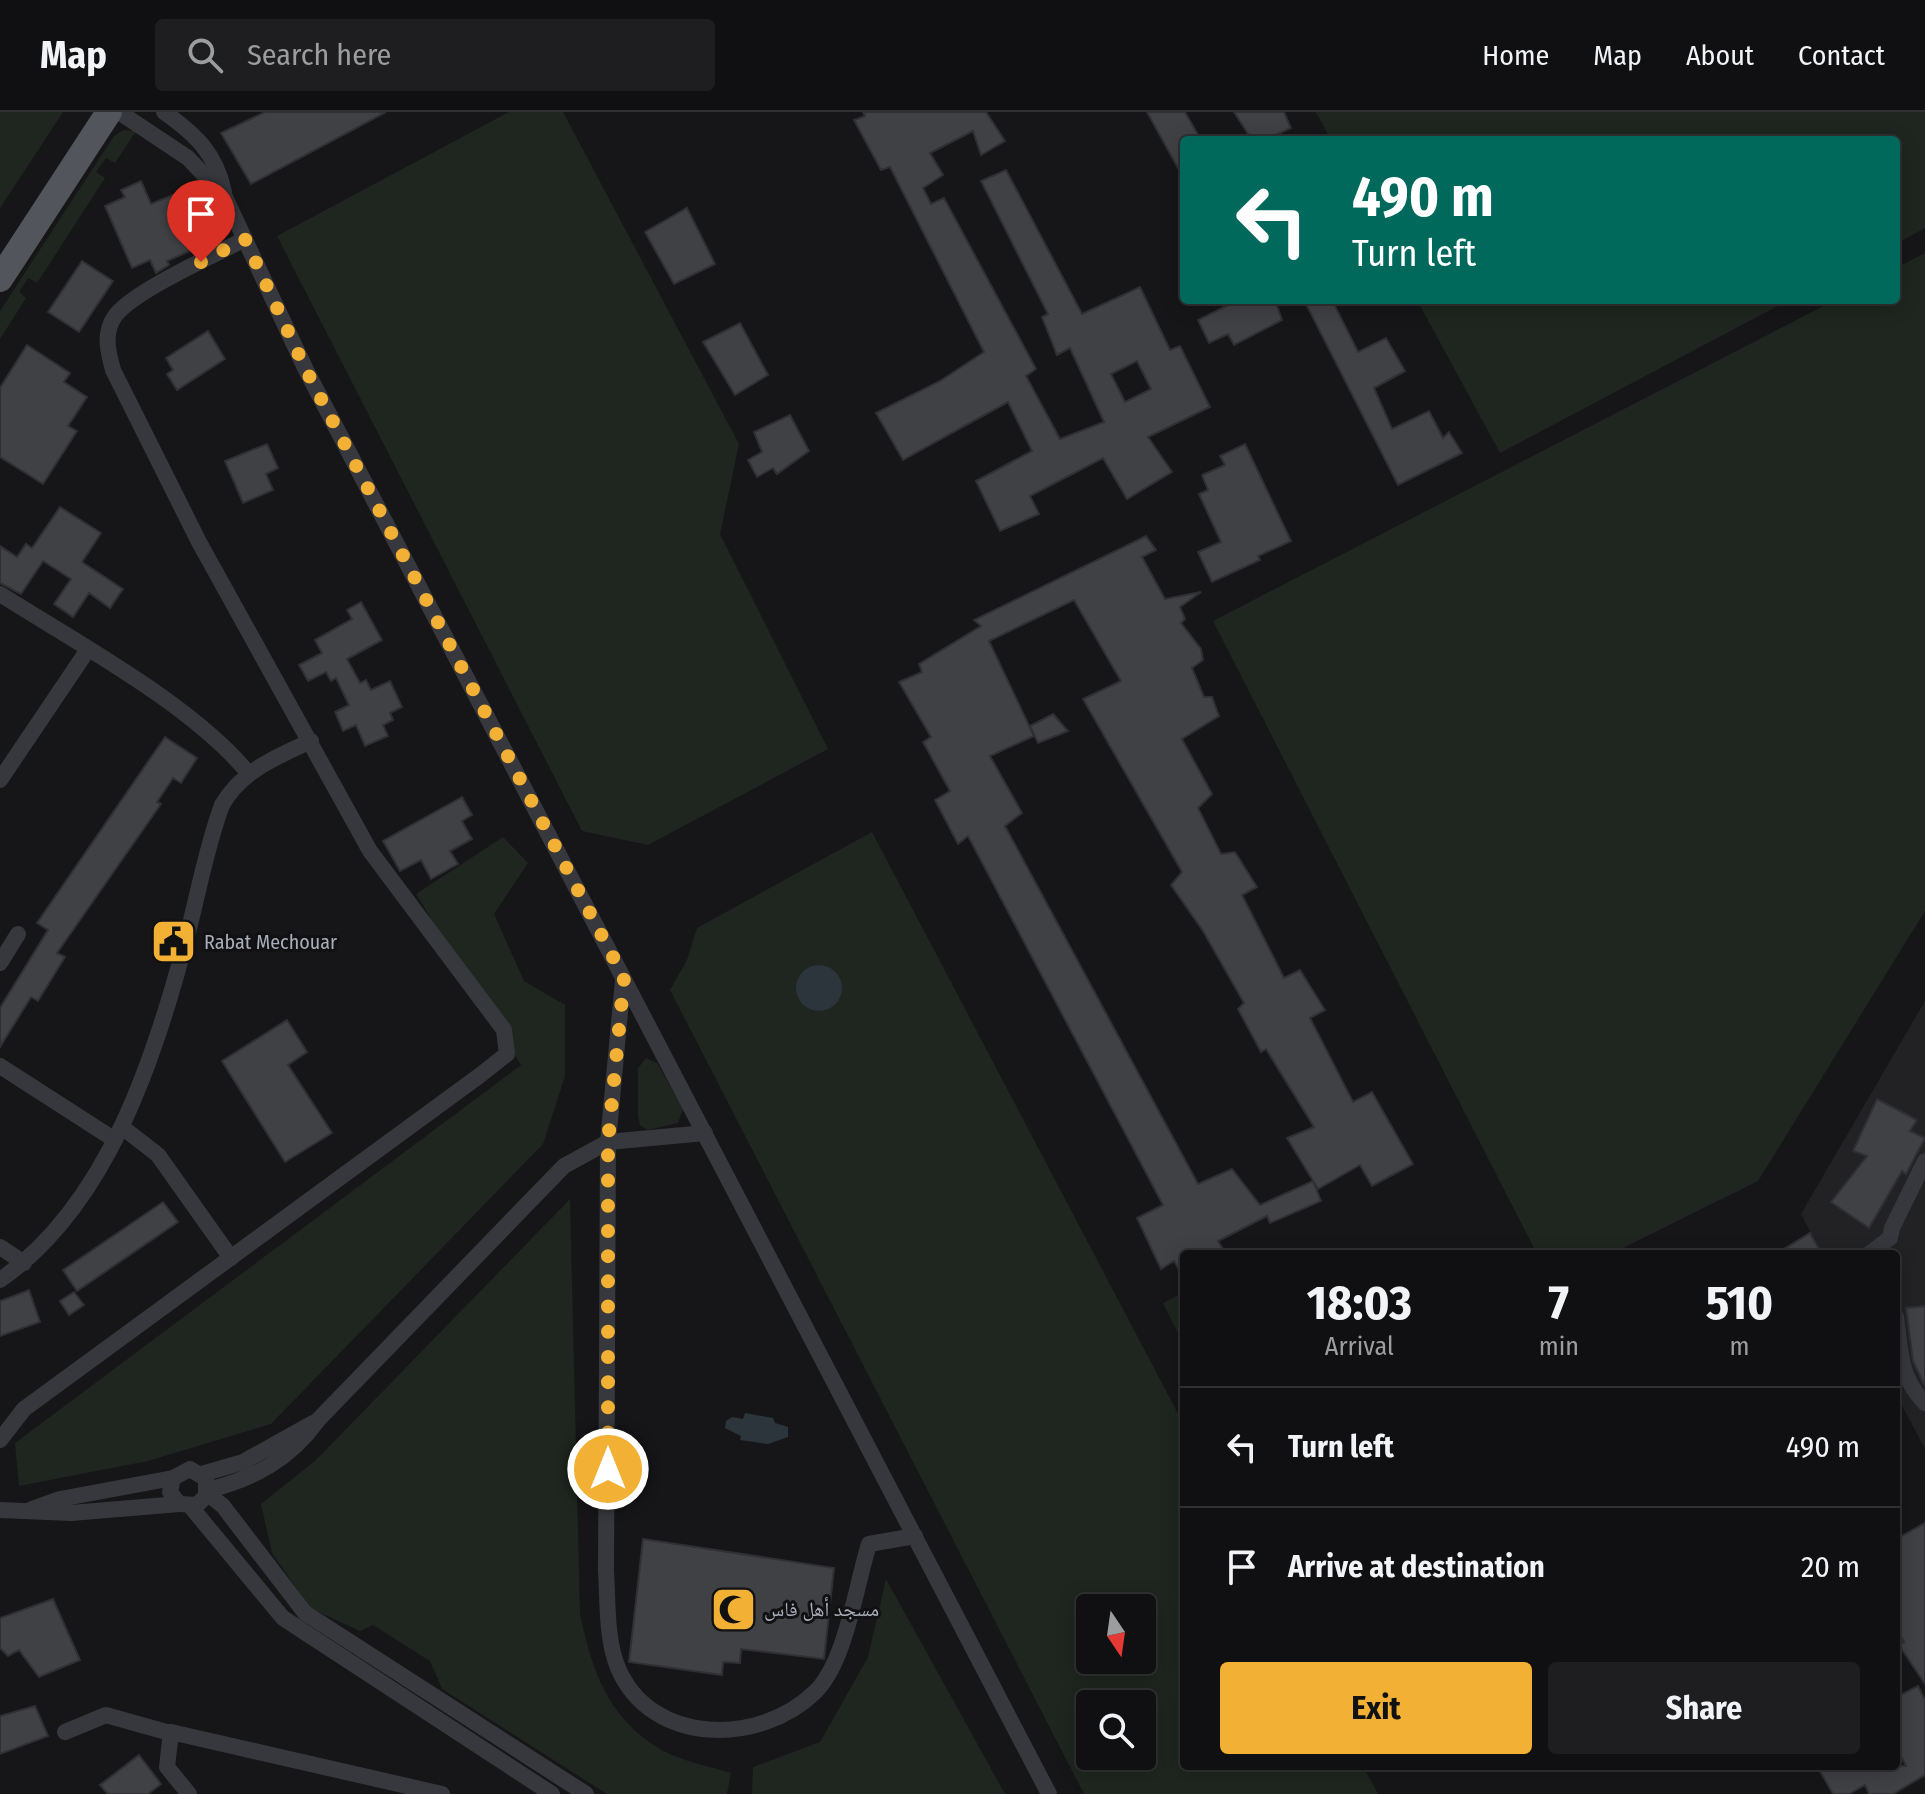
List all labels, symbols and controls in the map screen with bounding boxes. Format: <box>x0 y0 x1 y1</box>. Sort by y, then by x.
search box <box>155 19 715 91</box>
text: Map <box>40 32 107 78</box>
icon: search <box>183 33 227 77</box>
text: Search here <box>247 37 391 73</box>
text: Home <box>1482 39 1549 72</box>
text: Map <box>1593 39 1642 72</box>
text: About <box>1686 39 1754 72</box>
text: Contact <box>1798 39 1885 72</box>
text: 490 m <box>1352 164 1494 231</box>
icon: left <box>1220 168 1324 272</box>
pin <box>167 180 235 262</box>
icon: arrive <box>179 192 223 236</box>
text: Turn left <box>1352 232 1476 276</box>
public building icon: Rabat Mechouar <box>149 918 197 966</box>
place label: Rabat Mechouar <box>204 930 337 954</box>
text: 18:03 <box>1307 1274 1412 1332</box>
text: 7 <box>1549 1274 1569 1332</box>
text: 510 <box>1706 1274 1773 1332</box>
text: Arrival <box>1325 1331 1394 1362</box>
text: min <box>1539 1331 1579 1362</box>
text: m <box>1729 1331 1749 1362</box>
icon: left <box>1220 1425 1264 1469</box>
position arrow <box>566 1427 650 1511</box>
text: Turn left <box>1288 1429 1394 1465</box>
text: 490 m <box>1786 1429 1860 1465</box>
icon: arrive <box>1220 1545 1264 1589</box>
text: Arrive at destination <box>1288 1549 1545 1585</box>
text: 20 m <box>1801 1549 1860 1585</box>
mosque icon: مسجد أهل فاس <box>709 1585 757 1633</box>
north arrow <box>1076 1594 1156 1674</box>
map controls <box>1076 1594 1156 1770</box>
place label: مسجد أهل فاس <box>764 1597 879 1621</box>
button: Exit <box>1220 1662 1532 1754</box>
button: Share <box>1548 1662 1860 1754</box>
button: search <box>1076 1690 1156 1770</box>

